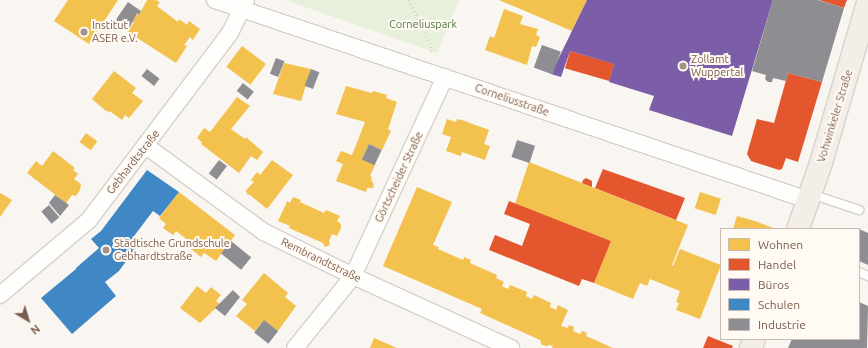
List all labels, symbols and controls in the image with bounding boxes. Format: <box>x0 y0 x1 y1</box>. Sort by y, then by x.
park label: Corneliuspark <box>389 17 457 31</box>
place label: Institut ASER e.V. <box>92 19 138 45</box>
marker: Institut ASER e.V. <box>79 27 89 37</box>
place label: Zollamt Wuppertal <box>691 53 743 79</box>
marker: Zollamt Wuppertal <box>678 61 688 71</box>
street label: Vohwinkeler Straße <box>815 68 855 164</box>
street label: Corneliusstraße <box>473 81 551 119</box>
street label: Gebhardtstraße <box>104 127 162 197</box>
street label: Görtscheider Straße <box>372 129 426 225</box>
legend <box>720 228 860 340</box>
street label: Rembrandtstraße <box>279 235 363 285</box>
place label: Städtische Grundschule Gebhardtstraße <box>114 237 230 263</box>
text: Wohnen <box>758 238 803 251</box>
marker: Städtische Grundschule Gebhardtstraße <box>101 245 111 255</box>
text: Handel <box>758 258 796 271</box>
text: Büros <box>758 278 789 291</box>
text: Schulen <box>758 298 800 311</box>
north arrow <box>8 300 48 340</box>
text: Industrie <box>758 318 806 331</box>
text: N <box>28 322 42 337</box>

